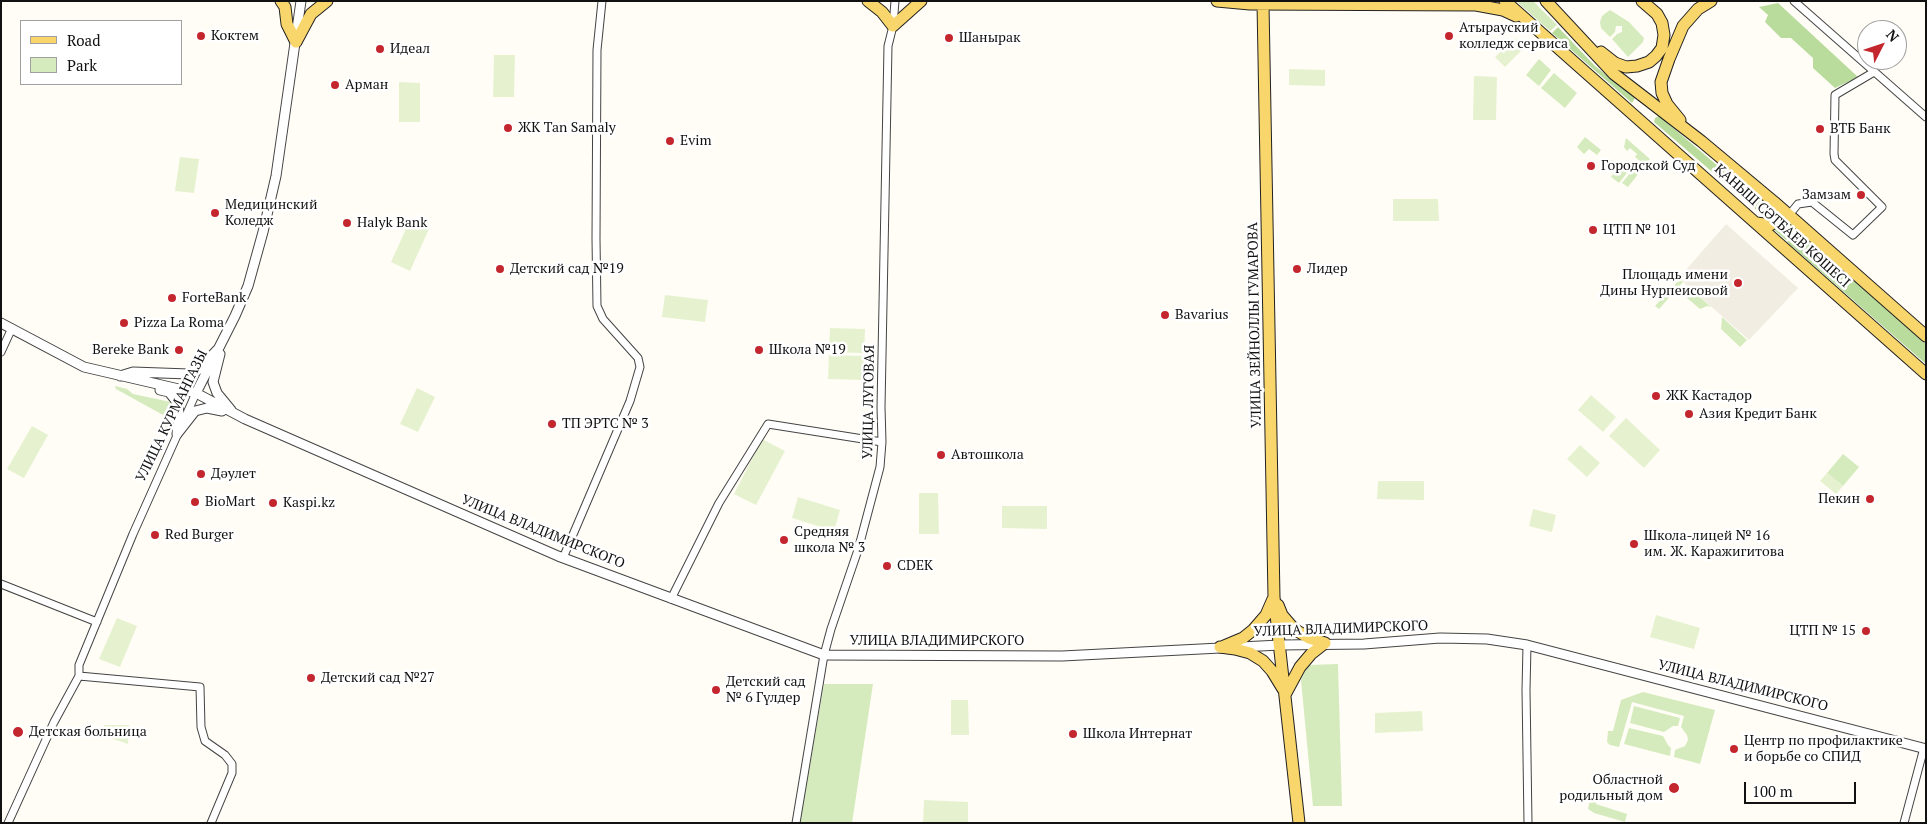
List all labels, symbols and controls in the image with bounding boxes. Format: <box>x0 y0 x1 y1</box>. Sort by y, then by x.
legend <box>20 20 182 85</box>
place label: Атырауский колледж сервиса <box>1459 20 1568 52</box>
north arrow <box>1857 20 1907 70</box>
text: N <box>1882 25 1904 46</box>
place label: Коктем <box>211 28 259 44</box>
text: Road <box>67 30 100 50</box>
marker: Коктем <box>195 30 207 42</box>
place label: Шанырак <box>959 30 1021 46</box>
marker: Атырауский колледж сервиса <box>1443 30 1455 42</box>
marker: Шанырак <box>943 32 955 44</box>
place label: Идеал <box>390 41 430 57</box>
marker: Идеал <box>374 43 386 55</box>
text: Park <box>67 55 97 75</box>
place label: Арман <box>345 77 388 93</box>
marker: Арман <box>329 79 341 91</box>
place label: ЖК Tan Samaly <box>518 120 616 136</box>
place label: ВТБ Банк <box>1830 121 1891 137</box>
marker: ЖК Tan Samaly <box>502 122 514 134</box>
marker: ВТБ Банк <box>1814 123 1826 135</box>
place label: Evim <box>680 133 712 149</box>
marker: Evim <box>664 135 676 147</box>
place label: Городской Суд <box>1601 158 1696 174</box>
marker: Городской Суд <box>1585 160 1597 172</box>
street label: ҚАНЫШ СӘТБАЕВ КӨШЕСІ <box>1711 161 1853 291</box>
place label: Замзам <box>1802 187 1851 203</box>
marker: Замзам <box>1855 189 1867 201</box>
place label: Медицинский Коледж <box>225 197 317 230</box>
marker: Медицинский Коледж <box>209 207 221 219</box>
place label: Halyk Bank <box>357 215 427 231</box>
marker: Halyk Bank <box>341 217 353 229</box>
street label: УЛИЦА ЗЕЙНОЛЛЫ ГУМАРОВА <box>1245 222 1265 428</box>
place label: ЦТП № 101 <box>1603 222 1677 238</box>
marker: ЦТП № 101 <box>1587 224 1599 236</box>
place label: Детский сад №19 <box>510 261 624 277</box>
place label: Лидер <box>1307 261 1348 277</box>
marker: Детский сад №19 <box>494 263 506 275</box>
marker: Лидер <box>1291 263 1303 275</box>
place label: Площадь имени Дины Нурпеисовой <box>1600 267 1728 300</box>
marker: Площадь имени Дины Нурпеисовой <box>1732 277 1744 289</box>
place label: ForteBank <box>182 290 246 306</box>
marker: ForteBank <box>166 292 178 304</box>
place label: Bavarius <box>1175 307 1229 323</box>
marker: Bavarius <box>1159 309 1171 321</box>
place label: Pizza La Roma <box>134 315 224 331</box>
marker: Pizza La Roma <box>118 317 130 329</box>
place label: Bereke Bank <box>92 342 169 358</box>
place label: Школа №19 <box>769 342 846 358</box>
marker: Bereke Bank <box>173 344 185 356</box>
marker: Школа №19 <box>753 344 765 356</box>
street label: УЛИЦА ЛУГОВАЯ <box>860 345 878 459</box>
street label: УЛИЦА КУРМАНГАЗЫ <box>133 347 211 485</box>
place label: ЖК Кастадор <box>1666 388 1752 404</box>
marker: ЖК Кастадор <box>1650 390 1662 402</box>
place label: Азия Кредит Банк <box>1699 406 1817 422</box>
marker: Азия Кредит Банк <box>1683 408 1695 420</box>
place label: ТП ЭРТС № 3 <box>562 416 649 432</box>
marker: ТП ЭРТС № 3 <box>546 418 558 430</box>
place label: Автошкола <box>951 447 1024 463</box>
marker: Автошкола <box>935 449 947 461</box>
place label: Дәулет <box>211 466 256 482</box>
marker: Дәулет <box>195 468 207 480</box>
street label: УЛИЦА ВЛАДИМИРСКОГО <box>459 491 627 573</box>
place label: Пекин <box>1818 491 1860 507</box>
marker: Пекин <box>1864 493 1876 505</box>
place label: BioMart <box>205 494 255 510</box>
place label: Kaspi.kz <box>283 495 335 511</box>
marker: BioMart <box>189 496 201 508</box>
marker: Kaspi.kz <box>267 497 279 509</box>
place label: Средняя школа № 3 <box>794 524 865 556</box>
place label: Red Burger <box>165 527 234 543</box>
place label: Школа-лицей № 16 им. Ж. Каражигитова <box>1644 528 1784 560</box>
marker: Red Burger <box>149 529 161 541</box>
marker: Средняя школа № 3 <box>778 534 790 546</box>
marker: Школа-лицей № 16 им. Ж. Каражигитова <box>1628 538 1640 550</box>
place label: CDEK <box>897 558 933 574</box>
marker: CDEK <box>881 560 893 572</box>
street label: УЛИЦА ВЛАДИМИРСКОГО <box>1253 618 1429 640</box>
place label: ЦТП № 15 <box>1790 623 1856 639</box>
marker: ЦТП № 15 <box>1860 625 1872 637</box>
street label: УЛИЦА ВЛАДИМИРСКОГО <box>850 633 1024 649</box>
street label: УЛИЦА ВЛАДИМИРСКОГО <box>1656 657 1830 715</box>
place label: Детский сад №27 <box>321 670 435 686</box>
marker: Детский сад №27 <box>305 672 317 684</box>
place label: Детский сад № 6 Гүлдер <box>726 674 806 706</box>
marker: Детский сад № 6 Гүлдер <box>710 684 722 696</box>
place label: Детская больница <box>29 724 147 740</box>
marker: Детская больница <box>11 725 25 739</box>
place label: Школа Интернат <box>1083 726 1192 742</box>
marker: Школа Интернат <box>1067 728 1079 740</box>
place label: Центр по профилактике и борьбе со СПИД <box>1744 733 1903 766</box>
marker: Центр по профилактике и борьбе со СПИД <box>1728 743 1740 755</box>
place label: Областной родильный дом <box>1559 772 1663 804</box>
scale bar <box>1747 772 1860 804</box>
marker: Областной родильный дом <box>1667 781 1681 795</box>
text: 100 m <box>1752 781 1793 801</box>

